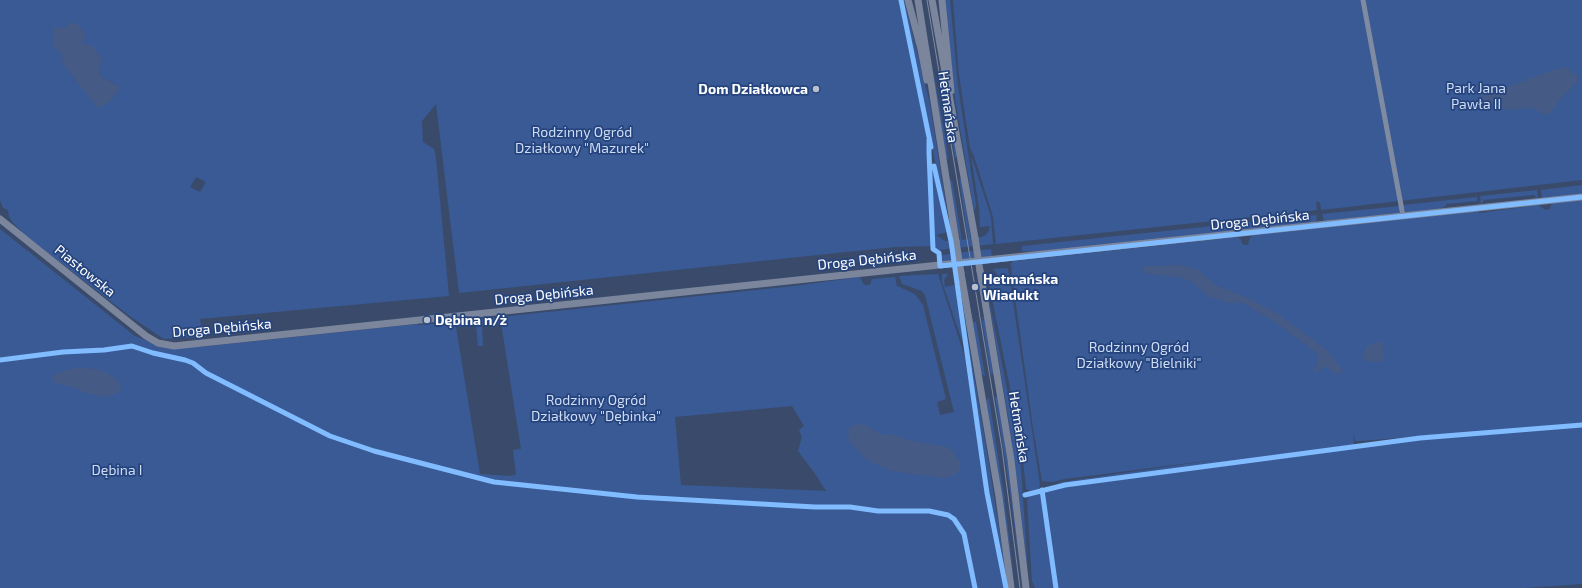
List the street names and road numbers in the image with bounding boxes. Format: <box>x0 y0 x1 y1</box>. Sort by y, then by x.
street label: Hetmańska <box>935 70 961 144</box>
street label: Droga Dębińska <box>1210 206 1310 234</box>
street label: Piastowska <box>51 241 119 301</box>
street label: Droga Dębińska <box>817 246 917 274</box>
street label: Droga Dębińska <box>494 281 594 309</box>
street label: Droga Dębińska <box>172 315 272 341</box>
street label: Hetmańska <box>1005 390 1033 464</box>

